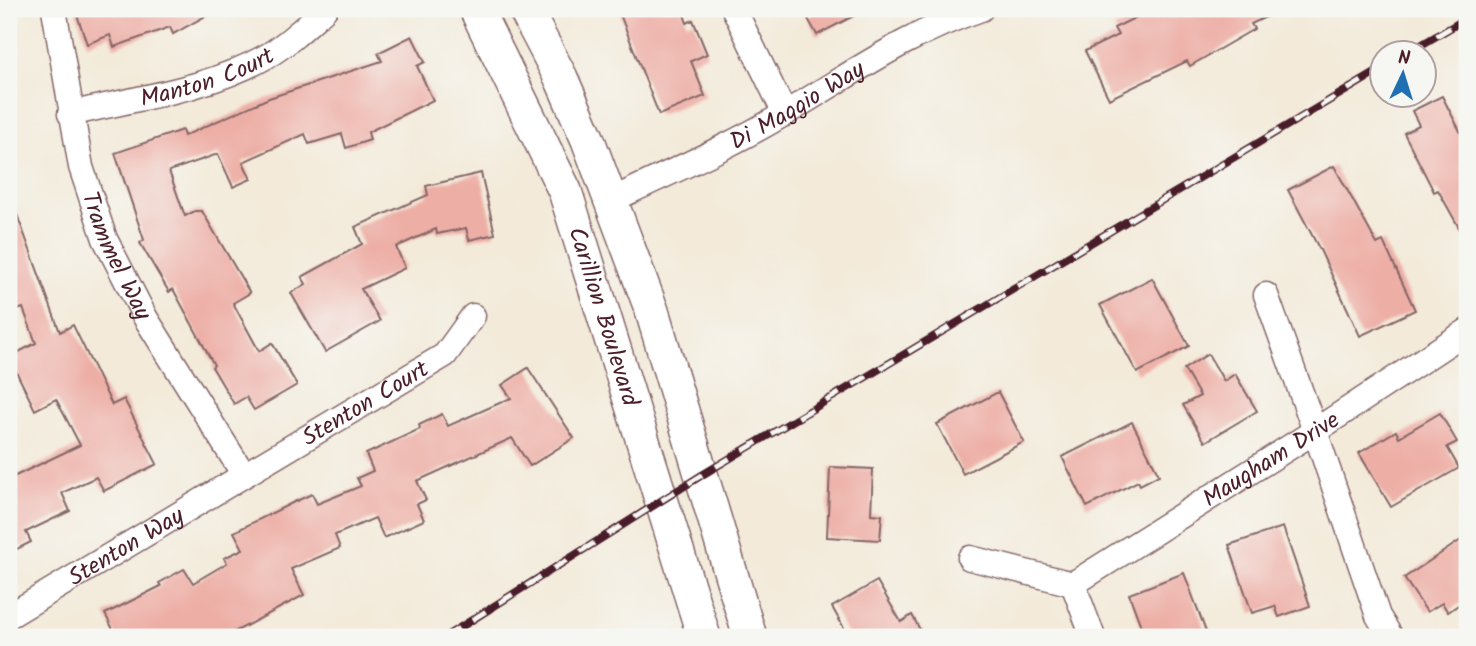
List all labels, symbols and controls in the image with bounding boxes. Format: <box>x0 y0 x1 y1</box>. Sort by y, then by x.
street label: Manton Court <box>137 37 283 119</box>
north arrow <box>1368 38 1438 108</box>
text: N <box>1397 44 1411 74</box>
street label: Di Maggio Way <box>723 51 874 162</box>
street label: Trammel Way <box>70 187 162 328</box>
street label: Carillion Boulevard <box>556 222 649 412</box>
street label: Stenton Court <box>295 350 438 457</box>
street label: Maugham Drive <box>1195 402 1348 518</box>
street label: Stenton Way <box>61 497 193 597</box>

